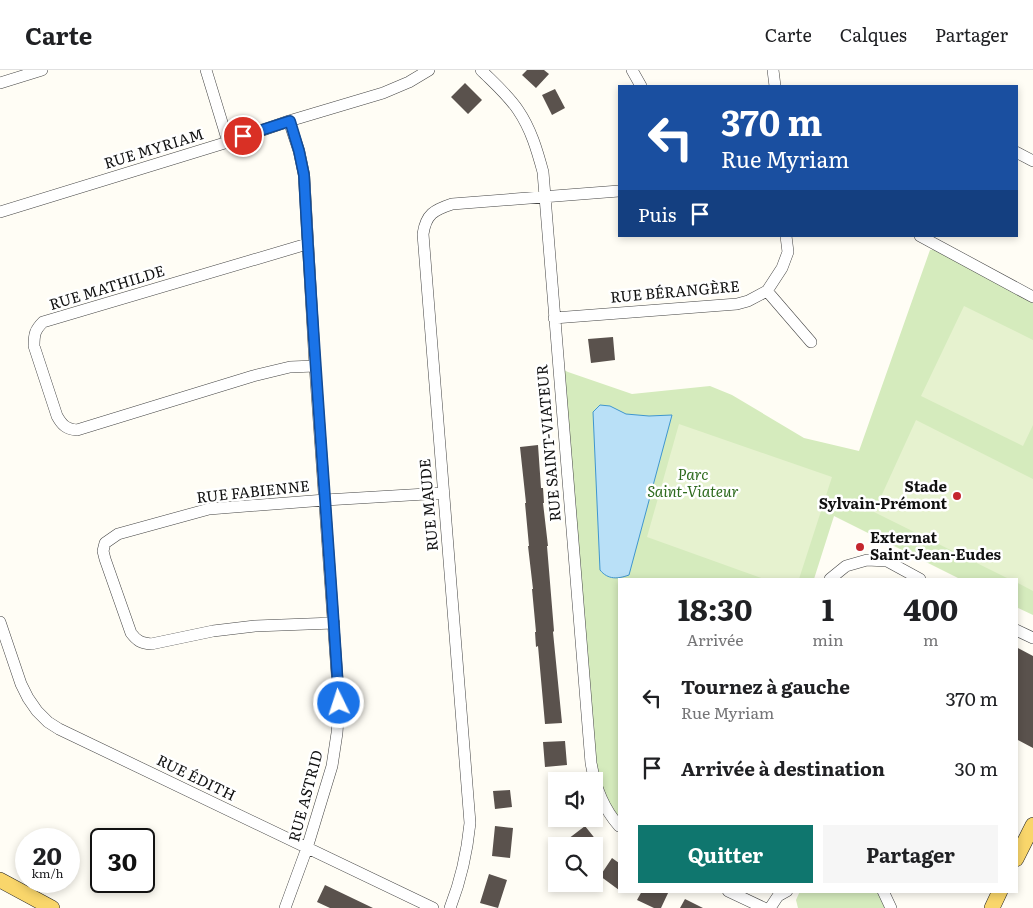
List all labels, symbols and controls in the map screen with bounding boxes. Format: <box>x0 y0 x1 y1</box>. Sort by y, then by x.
text: Carte <box>25 17 92 52</box>
text: Carte <box>765 21 812 48</box>
text: Calques <box>840 21 907 48</box>
text: Partager <box>935 21 1008 48</box>
text: 370 m <box>721 95 822 147</box>
icon: left <box>638 105 703 170</box>
pin <box>222 115 264 157</box>
street label: RUE MYRIAM <box>101 121 206 174</box>
icon: arrive <box>229 122 257 150</box>
text: Rue Myriam <box>721 142 849 175</box>
text: Puis <box>638 200 676 228</box>
icon: arrive <box>686 200 714 228</box>
street label: RUE MATHILDE <box>46 258 167 315</box>
street label: RUE BÉRANGÈRE <box>609 273 740 308</box>
street label: RUE SAINT-VIATEUR <box>529 363 566 523</box>
street label: RUE MAUDE <box>412 458 443 552</box>
park label: Parc Saint-Viateur <box>647 462 739 502</box>
street label: RUE FABIENNE <box>195 473 311 508</box>
place label: Stade Sylvain-Prémont <box>819 474 947 514</box>
marker: Stade Sylvain-Prémont <box>951 490 963 502</box>
place label: Externat Saint-Jean-Eudes <box>870 525 1002 565</box>
marker: Externat Saint-Jean-Eudes <box>854 541 866 553</box>
text: 18:30 <box>678 586 753 630</box>
text: 1 <box>822 586 834 630</box>
text: 400 <box>903 586 958 630</box>
text: Arrivée <box>687 627 744 651</box>
text: min <box>812 627 844 651</box>
text: m <box>923 627 939 651</box>
text: Tournez à gauche <box>681 672 850 700</box>
position arrow <box>312 676 364 728</box>
icon: left <box>638 684 666 712</box>
text: 370 m <box>945 684 998 712</box>
text: Rue Myriam <box>681 700 774 724</box>
street label: RUE ASTRID <box>281 747 328 844</box>
street label: RUE ÉDITH <box>153 748 240 806</box>
icon: arrive <box>638 754 666 782</box>
text: Arrivée à destination <box>681 754 885 782</box>
text: 30 m <box>954 754 998 782</box>
map controls <box>548 772 603 892</box>
button: sound <box>548 772 603 827</box>
button: Quitter <box>638 825 813 883</box>
button: Partager <box>823 825 998 883</box>
speed limit sign: 30 <box>90 828 155 893</box>
text: 20 <box>33 836 62 873</box>
button: search <box>548 837 603 892</box>
text: km/h <box>32 864 63 882</box>

